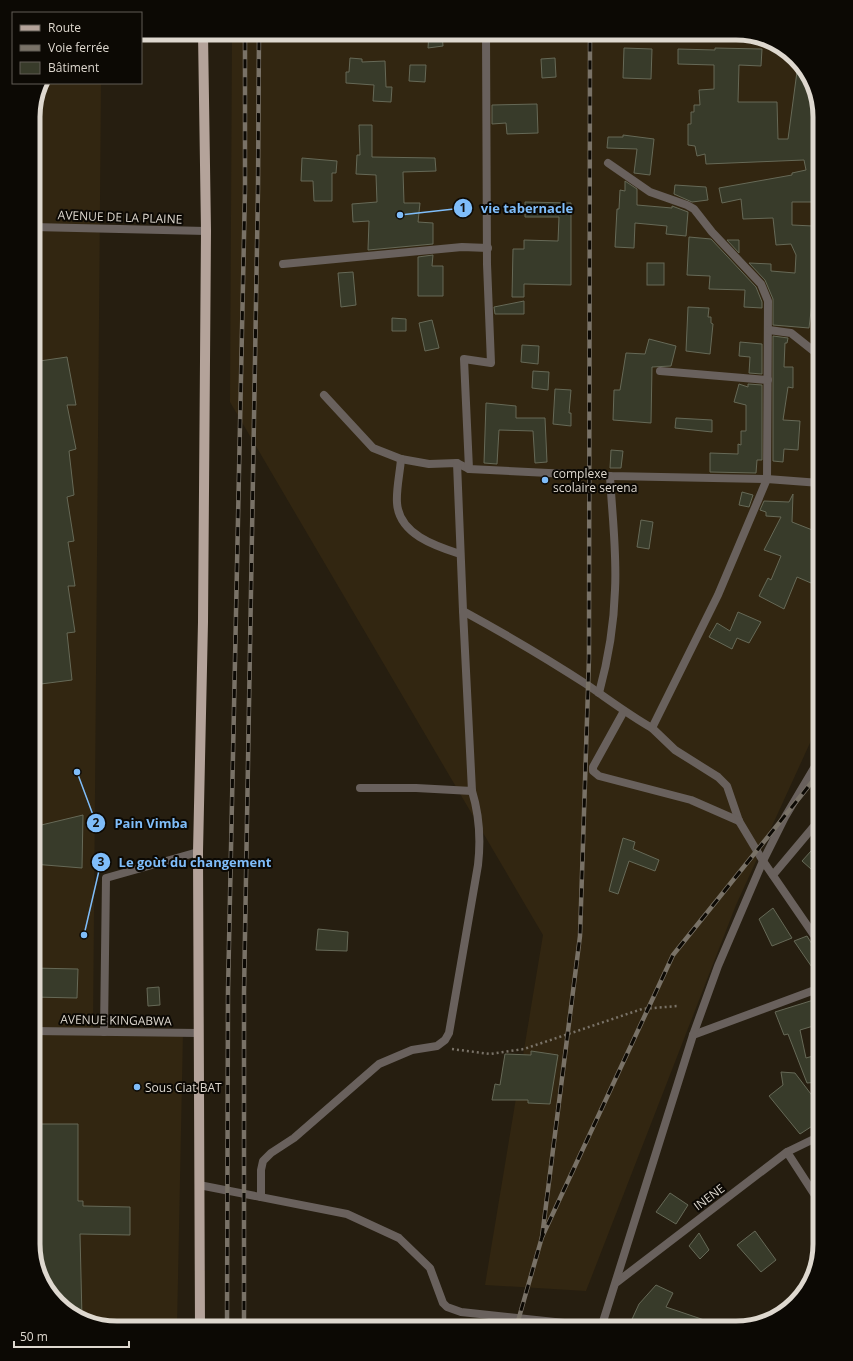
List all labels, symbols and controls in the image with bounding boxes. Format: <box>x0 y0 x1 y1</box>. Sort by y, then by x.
legend <box>12 12 142 84</box>
text: Route <box>48 19 81 36</box>
text: Voie ferrée <box>48 39 110 56</box>
text: Bâtiment <box>48 59 99 76</box>
callout: vie tabernacle <box>453 196 582 221</box>
text: 1 <box>460 199 466 216</box>
text: vie tabernacle <box>481 199 574 217</box>
street label: AVENUE DE LA PLAINE <box>57 206 183 228</box>
place label: complexe scolaire serena <box>553 465 637 496</box>
marker: complexe scolaire serena <box>540 475 550 485</box>
callout: Pain Vimba <box>86 811 195 836</box>
text: 2 <box>93 814 100 831</box>
text: Pain Vimba <box>114 814 188 832</box>
callout: Le goùt du changement <box>91 850 280 875</box>
text: 3 <box>98 853 105 870</box>
text: Le goùt du changement <box>119 853 272 871</box>
street label: AVENUE KINGABWA <box>60 1011 172 1029</box>
place label: Sous Ciat BAT <box>145 1079 222 1096</box>
marker: Sous Ciat BAT <box>132 1082 142 1092</box>
street label: INENE <box>690 1180 728 1214</box>
scale bar <box>14 1323 129 1349</box>
text: 50 m <box>20 1328 48 1345</box>

